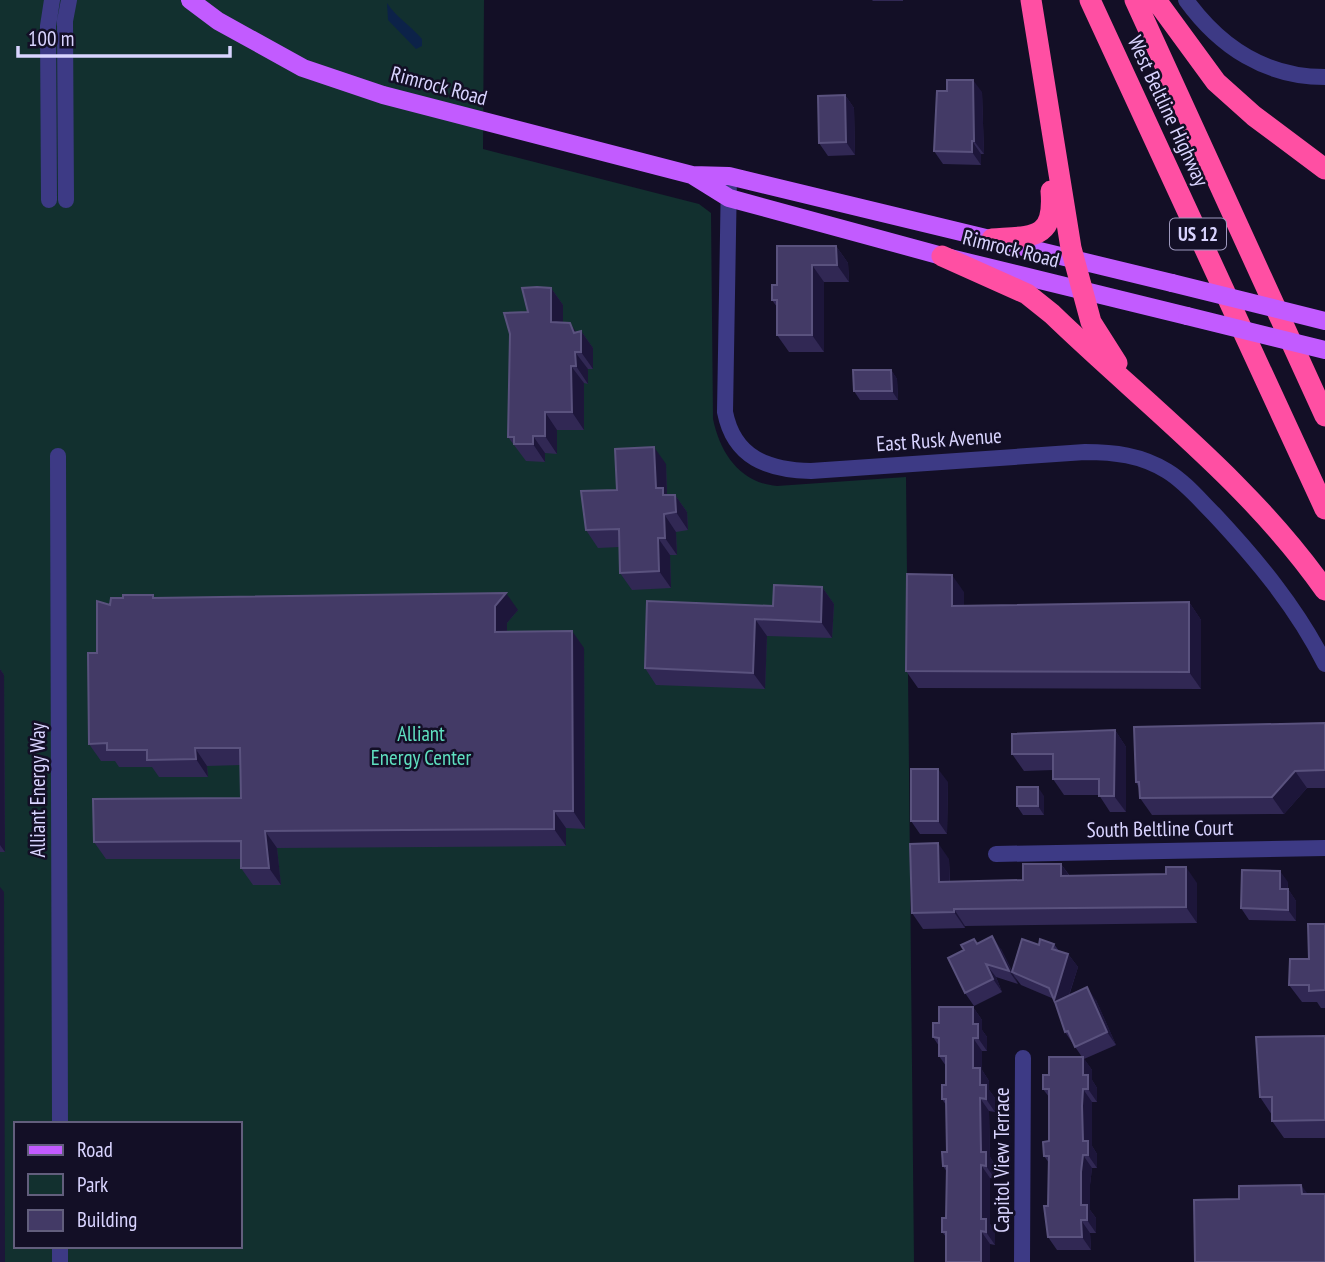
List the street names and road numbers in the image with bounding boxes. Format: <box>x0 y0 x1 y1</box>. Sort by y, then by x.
street label: West Beltline Highway <box>1122 31 1215 191</box>
street label: Rimrock Road <box>388 60 490 111</box>
road number: US 12 <box>1170 218 1226 250</box>
street label: Rimrock Road <box>960 223 1062 274</box>
street label: East Rusk Avenue <box>875 422 1003 457</box>
street label: Alliant Energy Way <box>24 722 51 857</box>
street label: South Beltline Court <box>1086 814 1234 843</box>
street label: Capitol View Terrace <box>988 1087 1015 1233</box>

